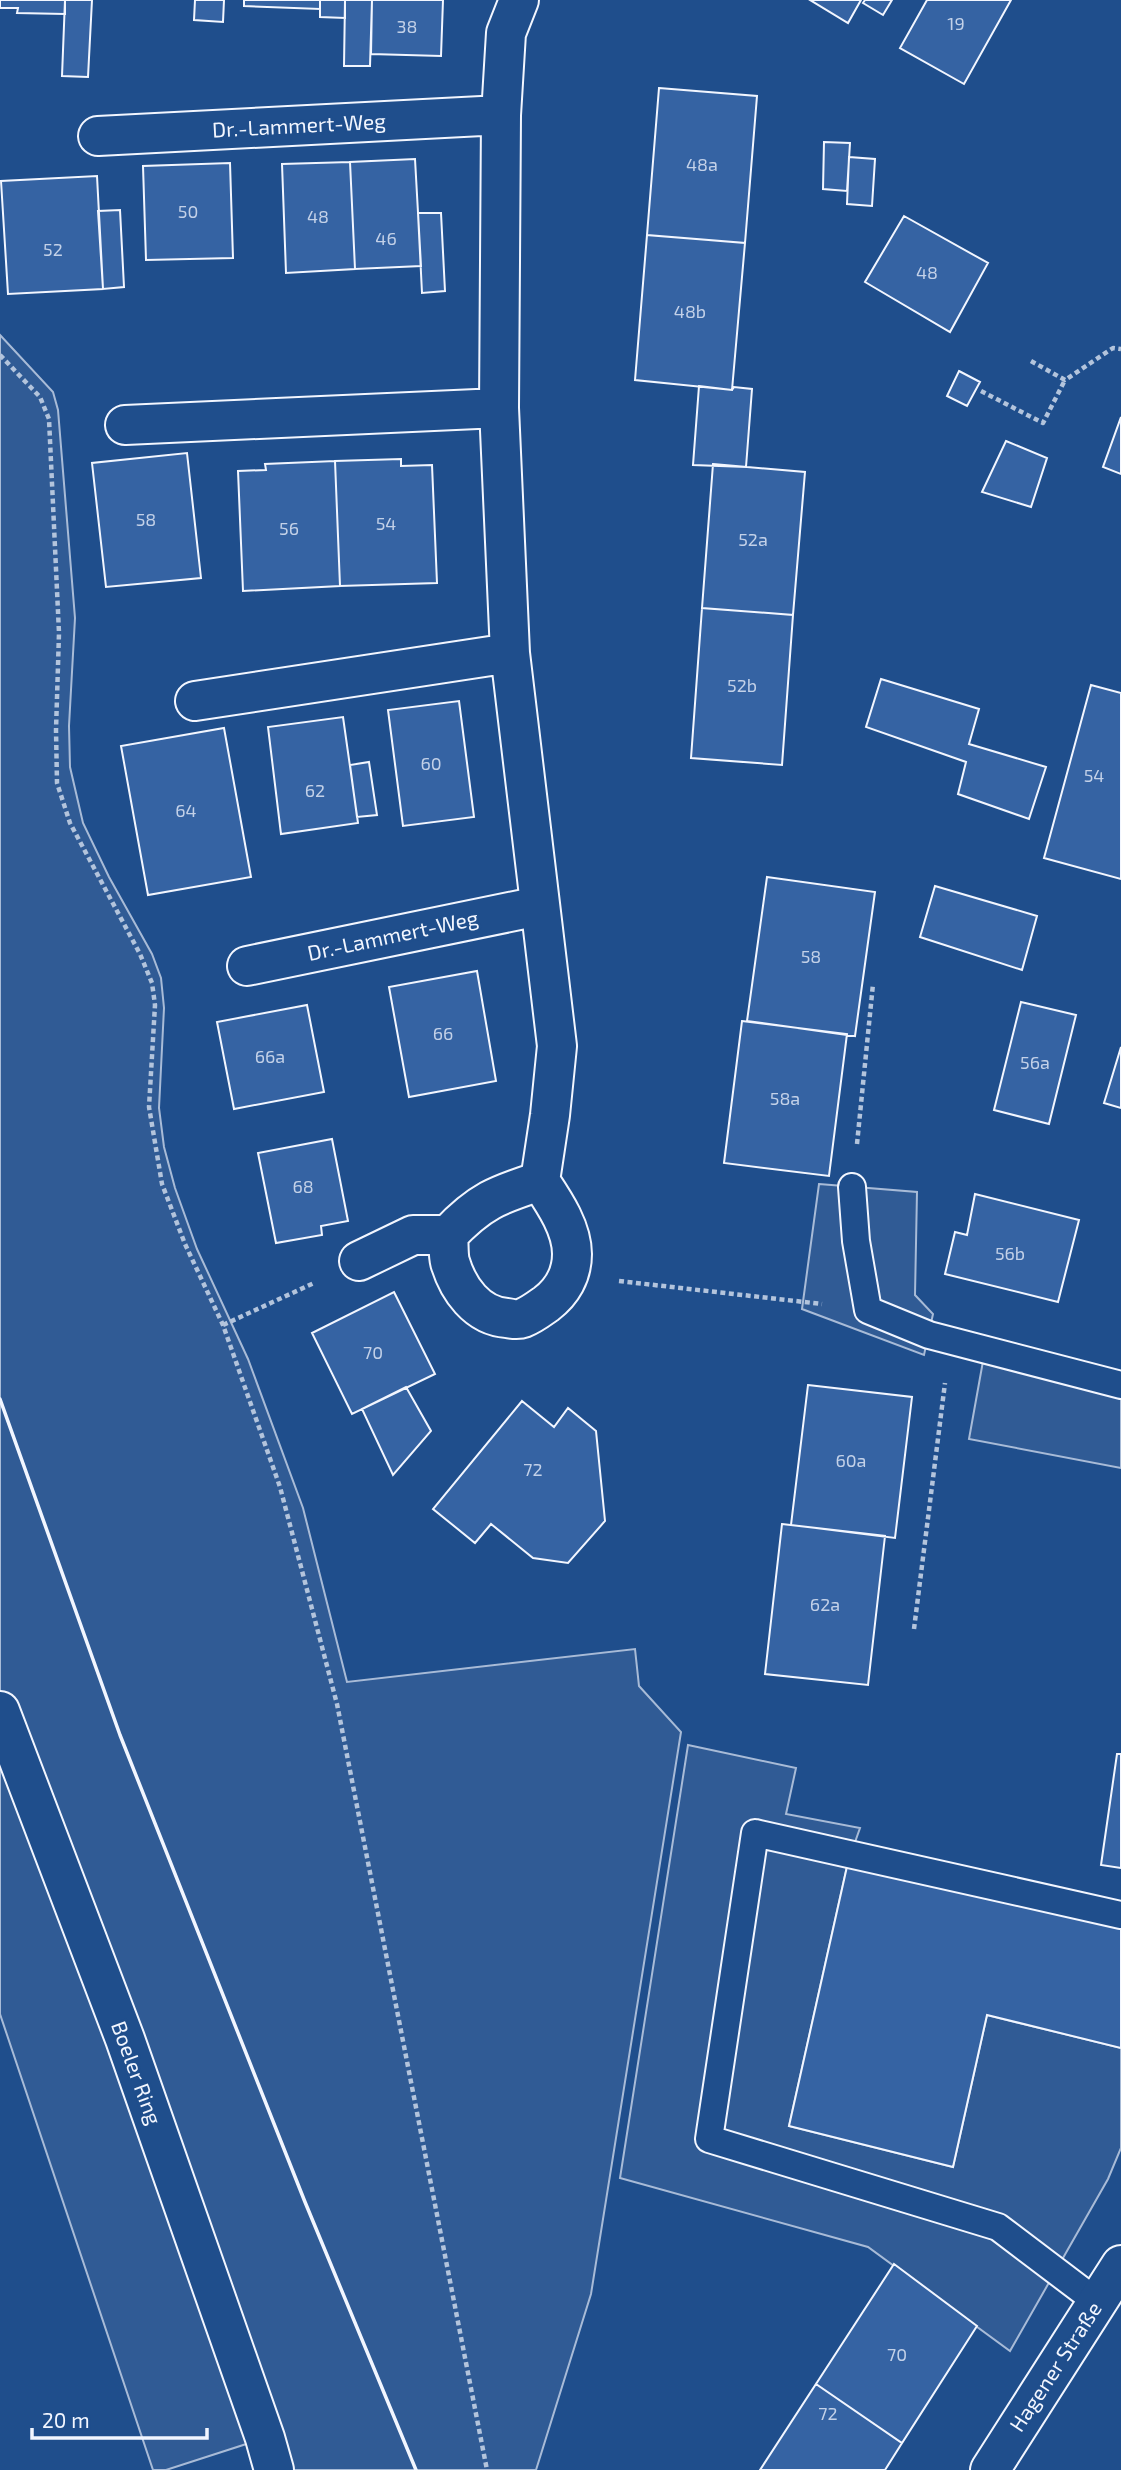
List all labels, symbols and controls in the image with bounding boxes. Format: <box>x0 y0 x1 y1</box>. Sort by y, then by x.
house number: 19 <box>947 12 965 34</box>
house number: 38 <box>397 15 417 37</box>
street label: Dr.-Lammert-Weg <box>211 107 387 142</box>
house number: 48a <box>686 153 718 175</box>
house number: 50 <box>178 200 198 222</box>
house number: 48 <box>307 205 329 227</box>
house number: 46 <box>375 227 397 249</box>
house number: 52 <box>43 238 63 260</box>
house number: 48 <box>916 261 938 283</box>
house number: 48b <box>674 300 706 322</box>
house number: 58 <box>136 508 156 530</box>
house number: 54 <box>376 512 396 534</box>
house number: 56 <box>279 517 299 539</box>
house number: 52a <box>738 528 768 550</box>
house number: 52b <box>727 674 757 696</box>
house number: 60 <box>420 752 442 774</box>
house number: 54 <box>1084 764 1104 786</box>
house number: 62 <box>305 779 325 801</box>
house number: 64 <box>175 799 197 821</box>
street label: Dr.-Lammert-Weg <box>305 904 481 965</box>
house number: 58 <box>801 945 821 967</box>
house number: 66 <box>433 1022 453 1044</box>
house number: 66a <box>255 1045 285 1067</box>
house number: 56a <box>1020 1051 1050 1073</box>
house number: 58a <box>770 1087 800 1109</box>
house number: 68 <box>292 1175 314 1197</box>
house number: 56b <box>995 1242 1025 1264</box>
house number: 70 <box>363 1341 383 1363</box>
house number: 60a <box>835 1449 867 1471</box>
house number: 72 <box>523 1458 543 1480</box>
house number: 62a <box>810 1593 840 1615</box>
street label: Boeler Ring <box>107 2017 168 2128</box>
street label: Hagener Straße <box>1004 2297 1106 2436</box>
house number: 70 <box>887 2343 907 2365</box>
scale bar <box>32 2396 206 2440</box>
house number: 72 <box>818 2402 838 2424</box>
text: 20 m <box>42 2407 90 2432</box>

